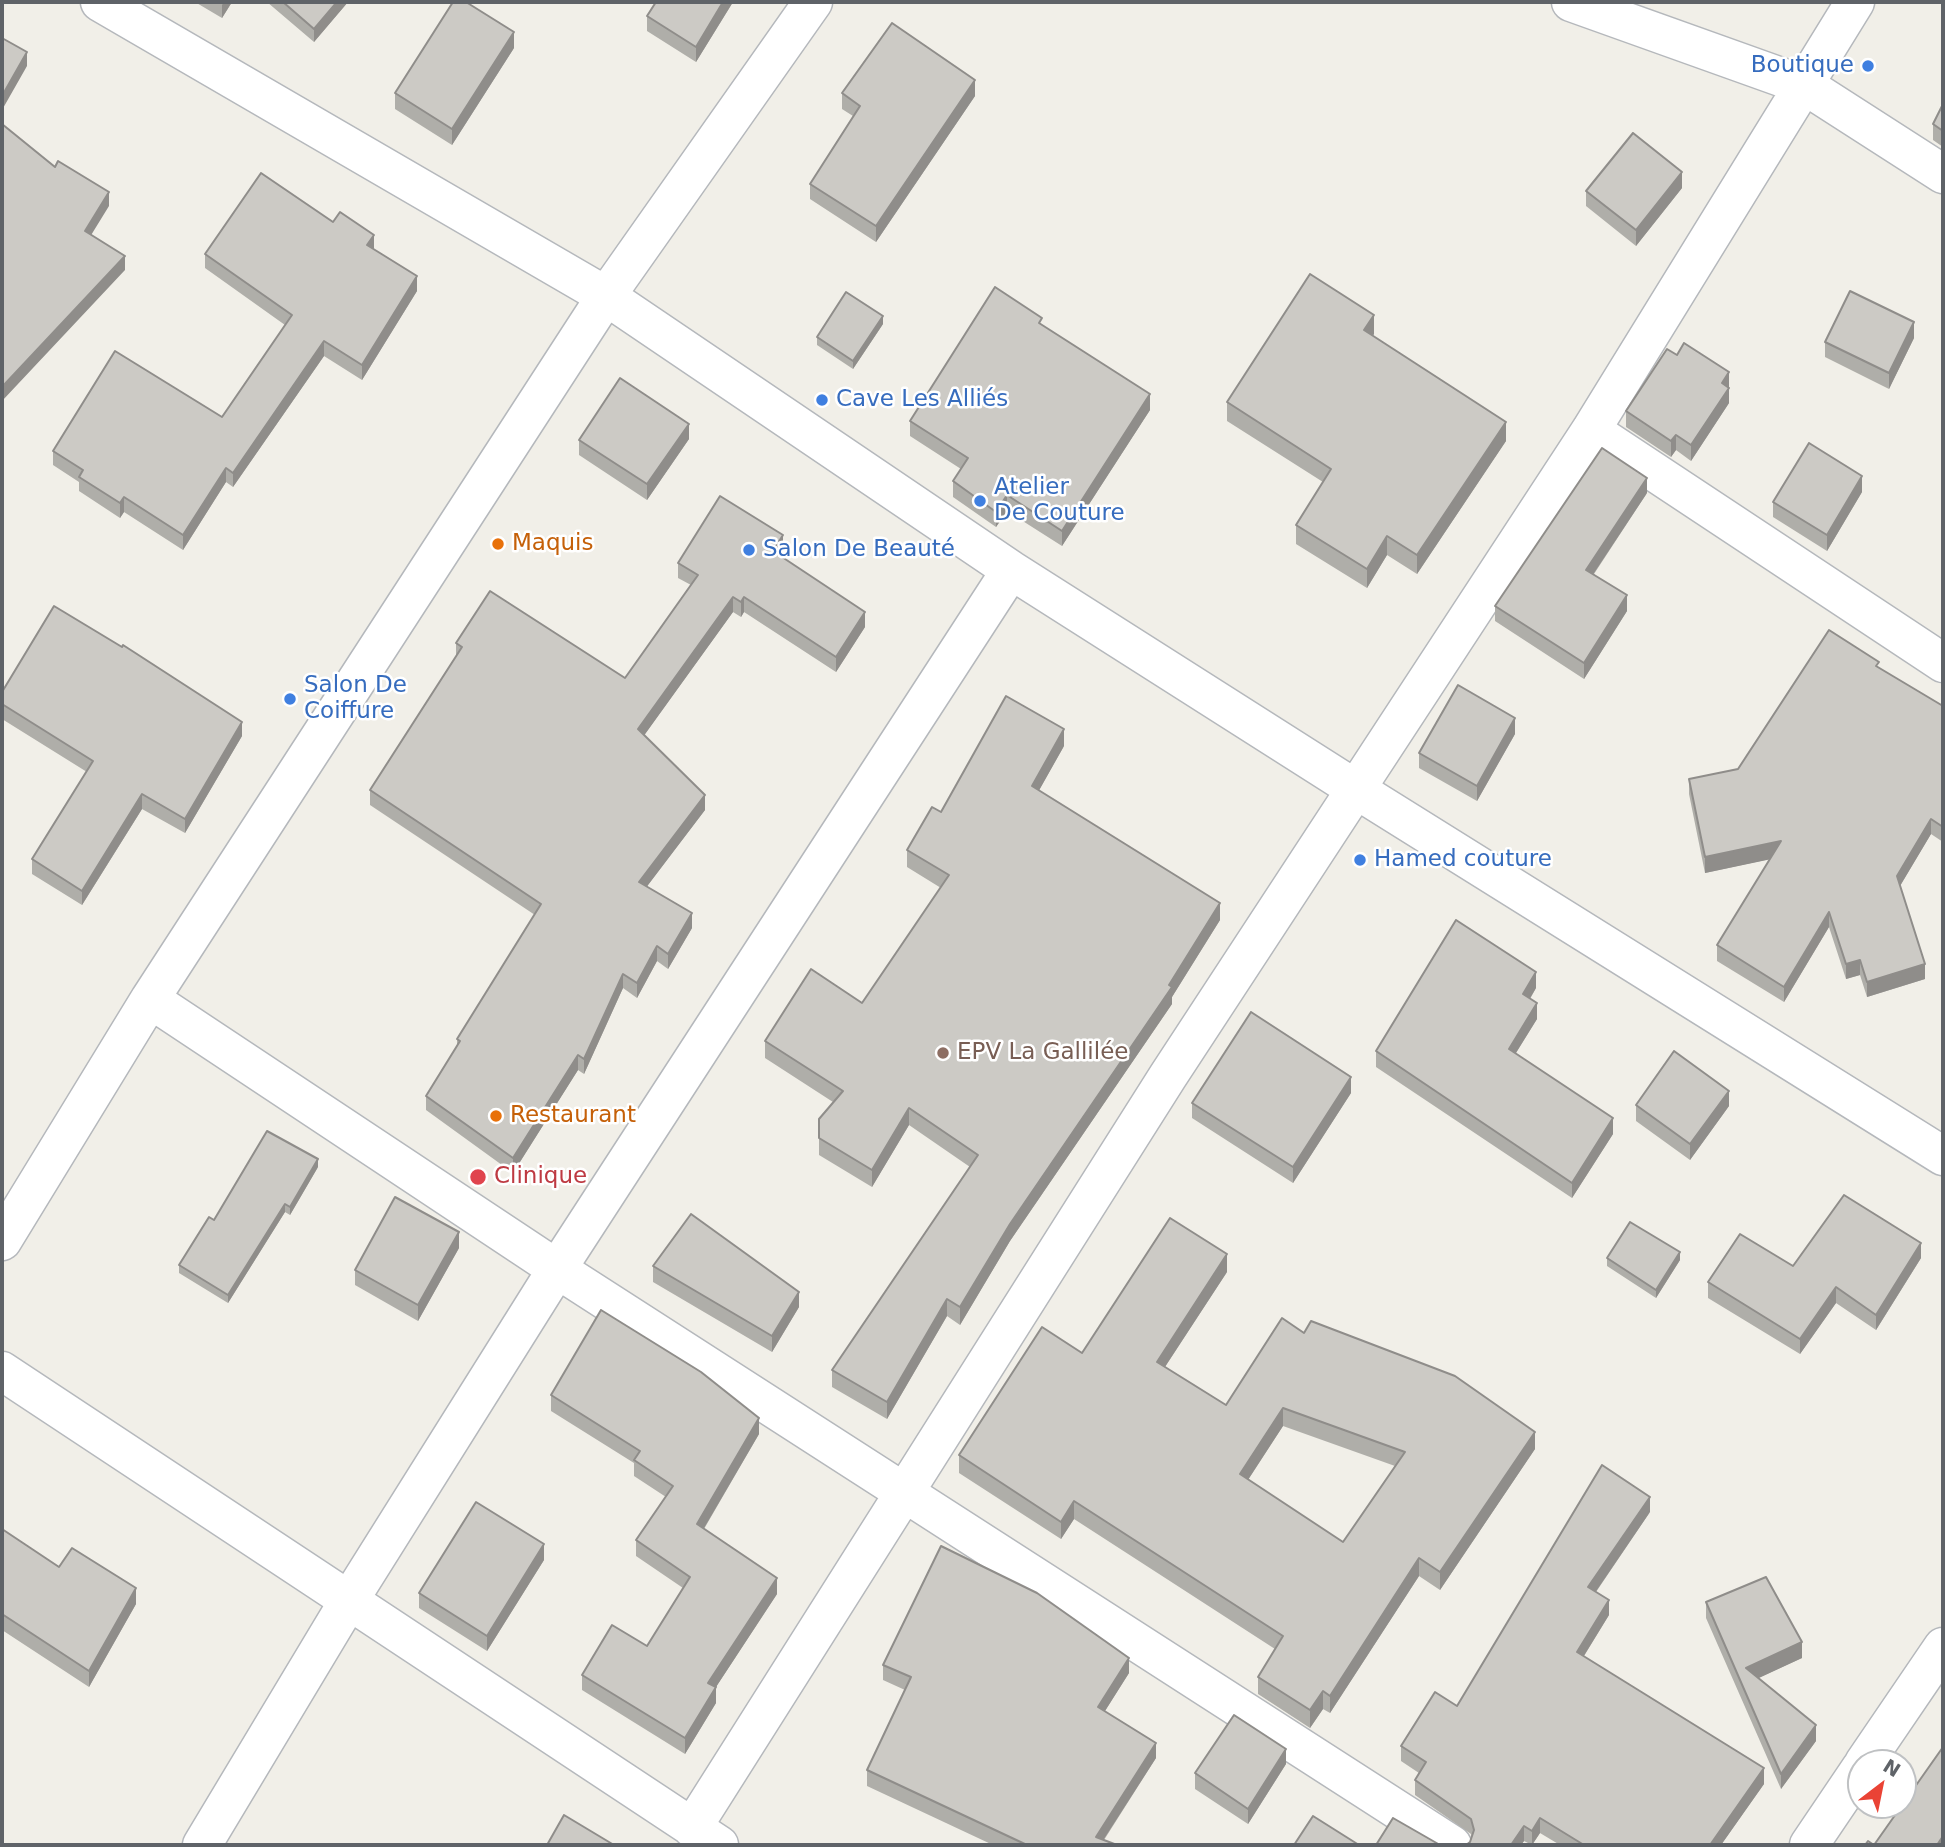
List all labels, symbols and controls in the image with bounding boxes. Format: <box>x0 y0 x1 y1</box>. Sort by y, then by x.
place label: Boutique <box>1751 52 1854 80</box>
marker: Boutique <box>1860 58 1876 74</box>
place label: Cave Les Alliés <box>836 386 1008 414</box>
marker: Cave Les Alliés <box>814 392 830 408</box>
place label: Atelier De Couture <box>994 474 1125 528</box>
marker: Atelier De Couture <box>972 493 988 509</box>
place label: Maquis <box>512 530 593 558</box>
marker: Maquis <box>490 536 506 552</box>
place label: Salon De Beauté <box>763 536 955 564</box>
marker: Salon De Beauté <box>741 542 757 558</box>
place label: Salon De Coiffure <box>304 672 407 726</box>
marker: Salon De Coiffure <box>282 691 298 707</box>
place label: Hamed couture <box>1374 846 1552 874</box>
marker: Hamed couture <box>1352 852 1368 868</box>
place label: EPV La Gallilée <box>957 1039 1128 1067</box>
marker: EPV La Gallilée <box>935 1045 951 1061</box>
place label: Restaurant <box>510 1102 636 1130</box>
marker: Restaurant <box>488 1108 504 1124</box>
place label: Clinique <box>494 1163 587 1191</box>
marker: Clinique <box>468 1167 488 1187</box>
north arrow <box>1847 1749 1917 1819</box>
text: N <box>1879 1754 1905 1781</box>

